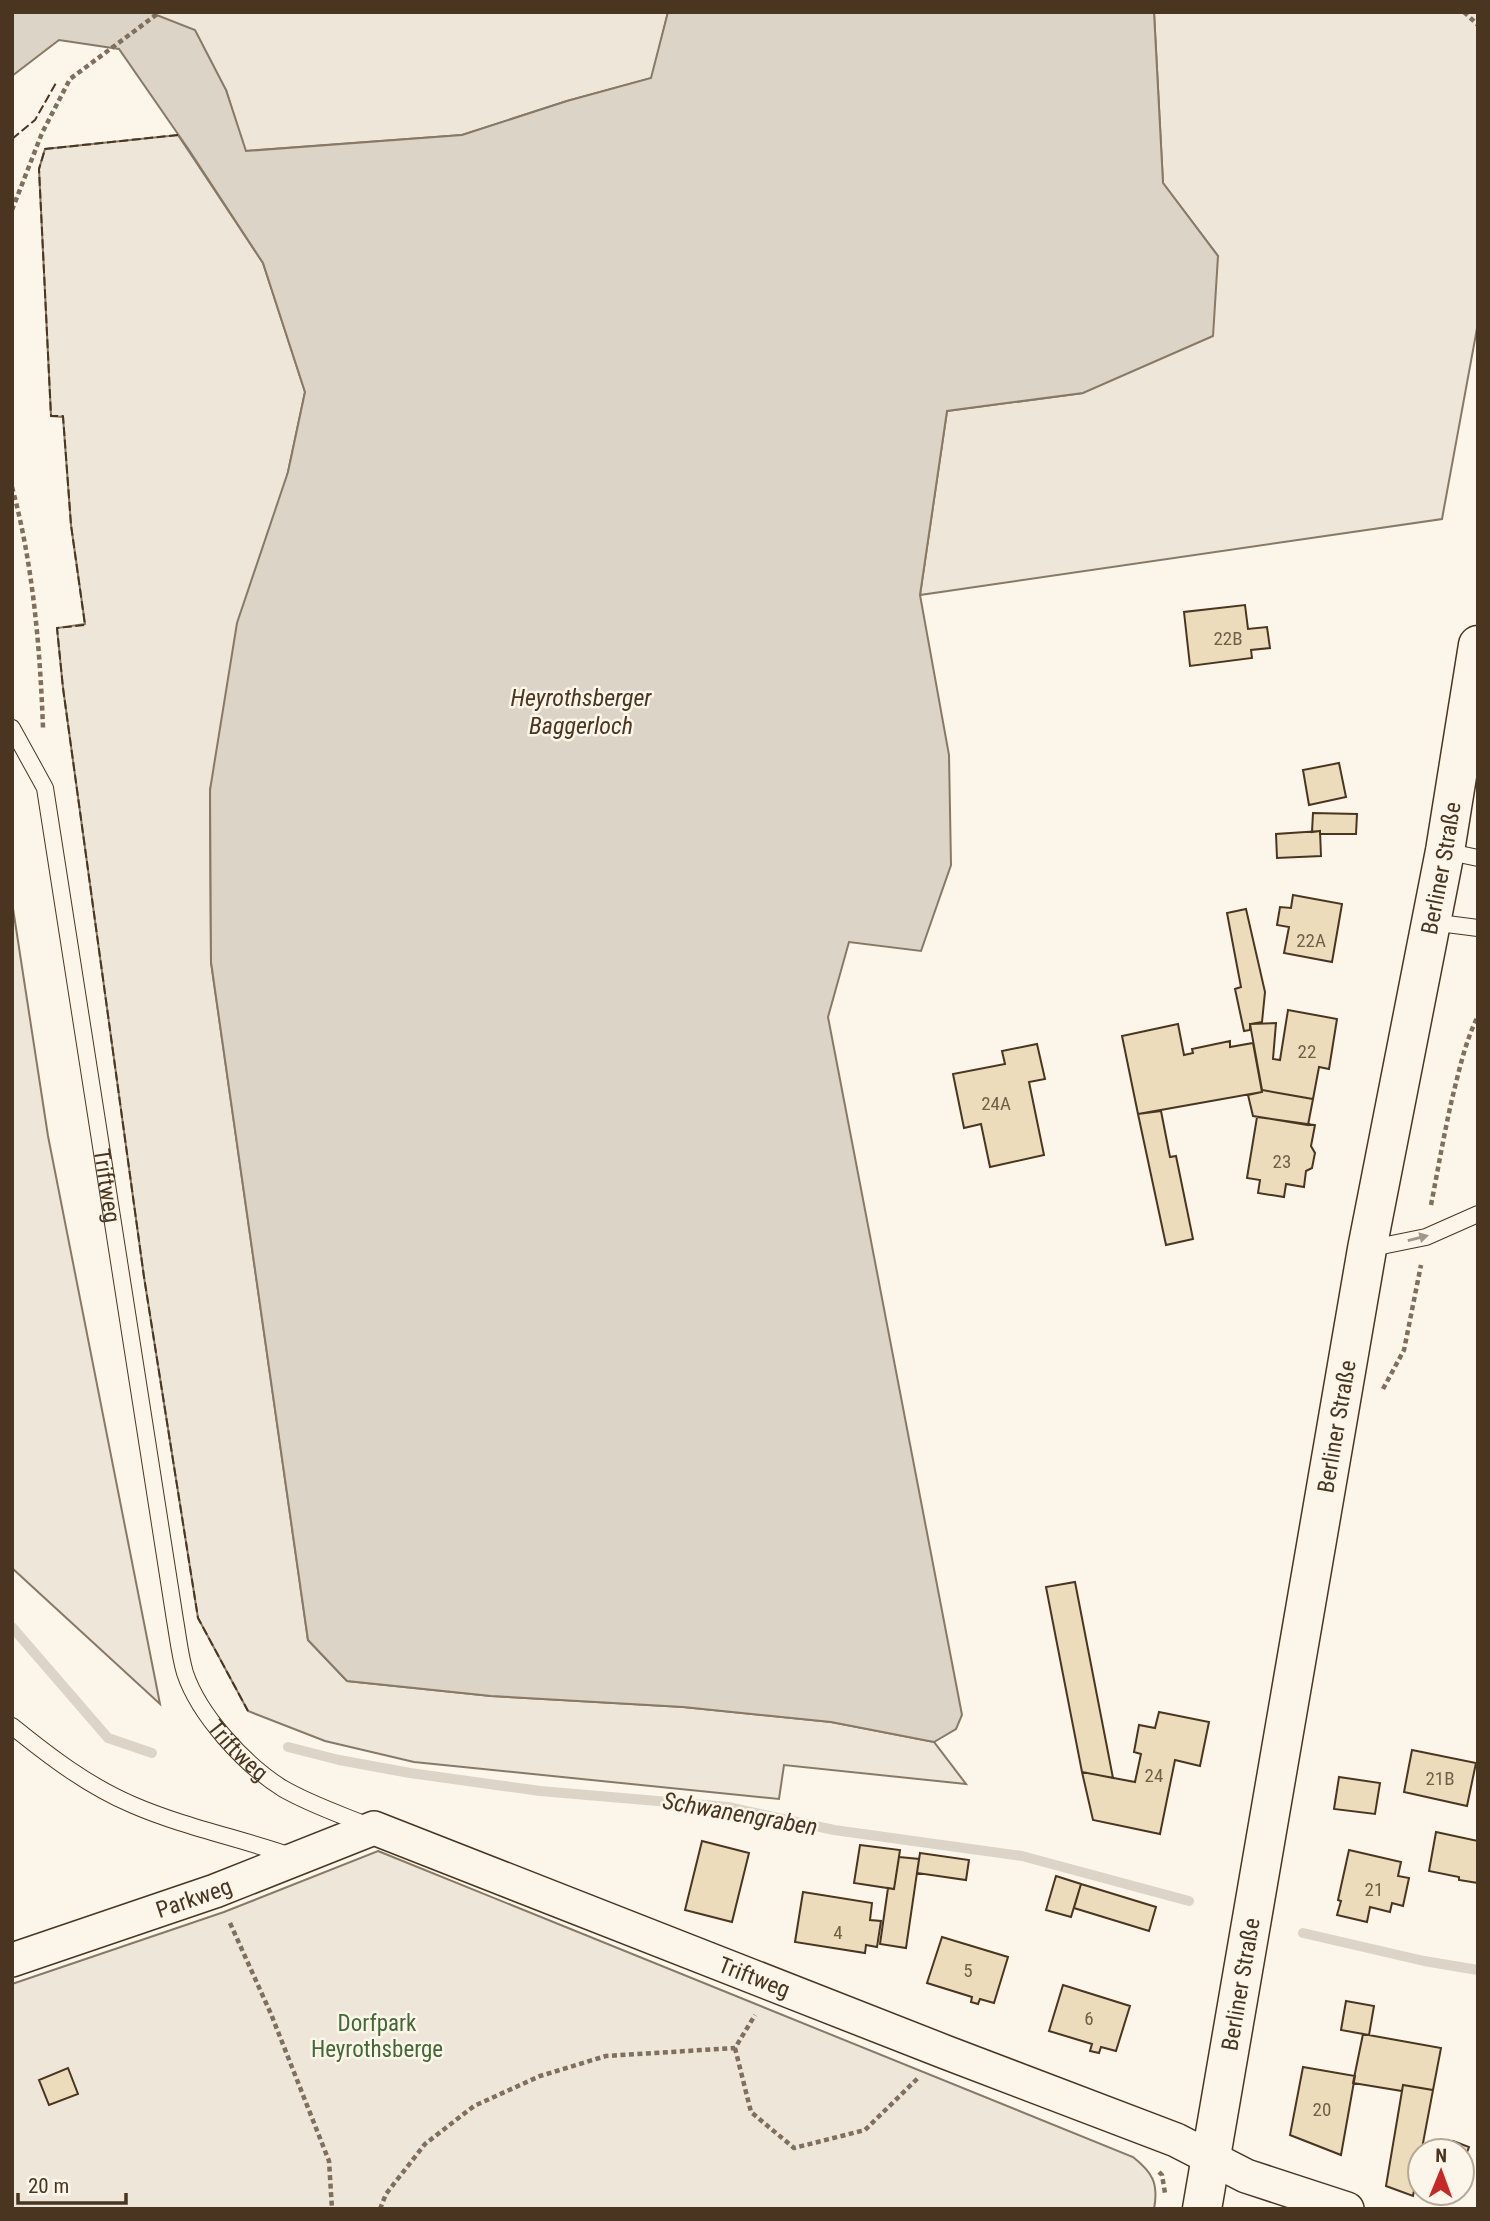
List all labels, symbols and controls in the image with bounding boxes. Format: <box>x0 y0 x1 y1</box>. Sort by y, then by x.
house number: 22B <box>1213 627 1243 650</box>
water label: Heyrothsberger Baggerloch <box>511 684 652 740</box>
street label: Berliner Straße <box>1416 800 1467 937</box>
house number: 22A <box>1296 929 1326 952</box>
house number: 22 <box>1298 1040 1316 1063</box>
house number: 24A <box>981 1092 1011 1115</box>
street label: Triftweg <box>88 1147 126 1225</box>
house number: 23 <box>1273 1150 1291 1173</box>
one-way arrow <box>1407 1232 1429 1243</box>
street label: Berliner Straße <box>1312 1358 1362 1495</box>
street label: Triftweg <box>202 1715 273 1787</box>
house number: 24 <box>1145 1764 1163 1787</box>
house number: 21B <box>1425 1767 1455 1790</box>
water label: Schwanengraben <box>660 1787 820 1841</box>
street label: Parkweg <box>153 1873 236 1924</box>
house number: 21 <box>1365 1878 1383 1901</box>
street label: Berliner Straße <box>1216 1916 1266 2053</box>
house number: 4 <box>833 1921 843 1944</box>
street label: Triftweg <box>715 1951 794 2004</box>
house number: 5 <box>963 1959 973 1982</box>
house number: 6 <box>1084 2007 1094 2030</box>
park label: Dorfpark Heyrothsberge <box>311 2010 443 2063</box>
house number: 20 <box>1313 2098 1331 2121</box>
north arrow <box>1406 2137 1476 2207</box>
text: N <box>1435 2144 1447 2167</box>
scale bar <box>18 2162 126 2206</box>
text: 20 m <box>28 2174 69 2198</box>

